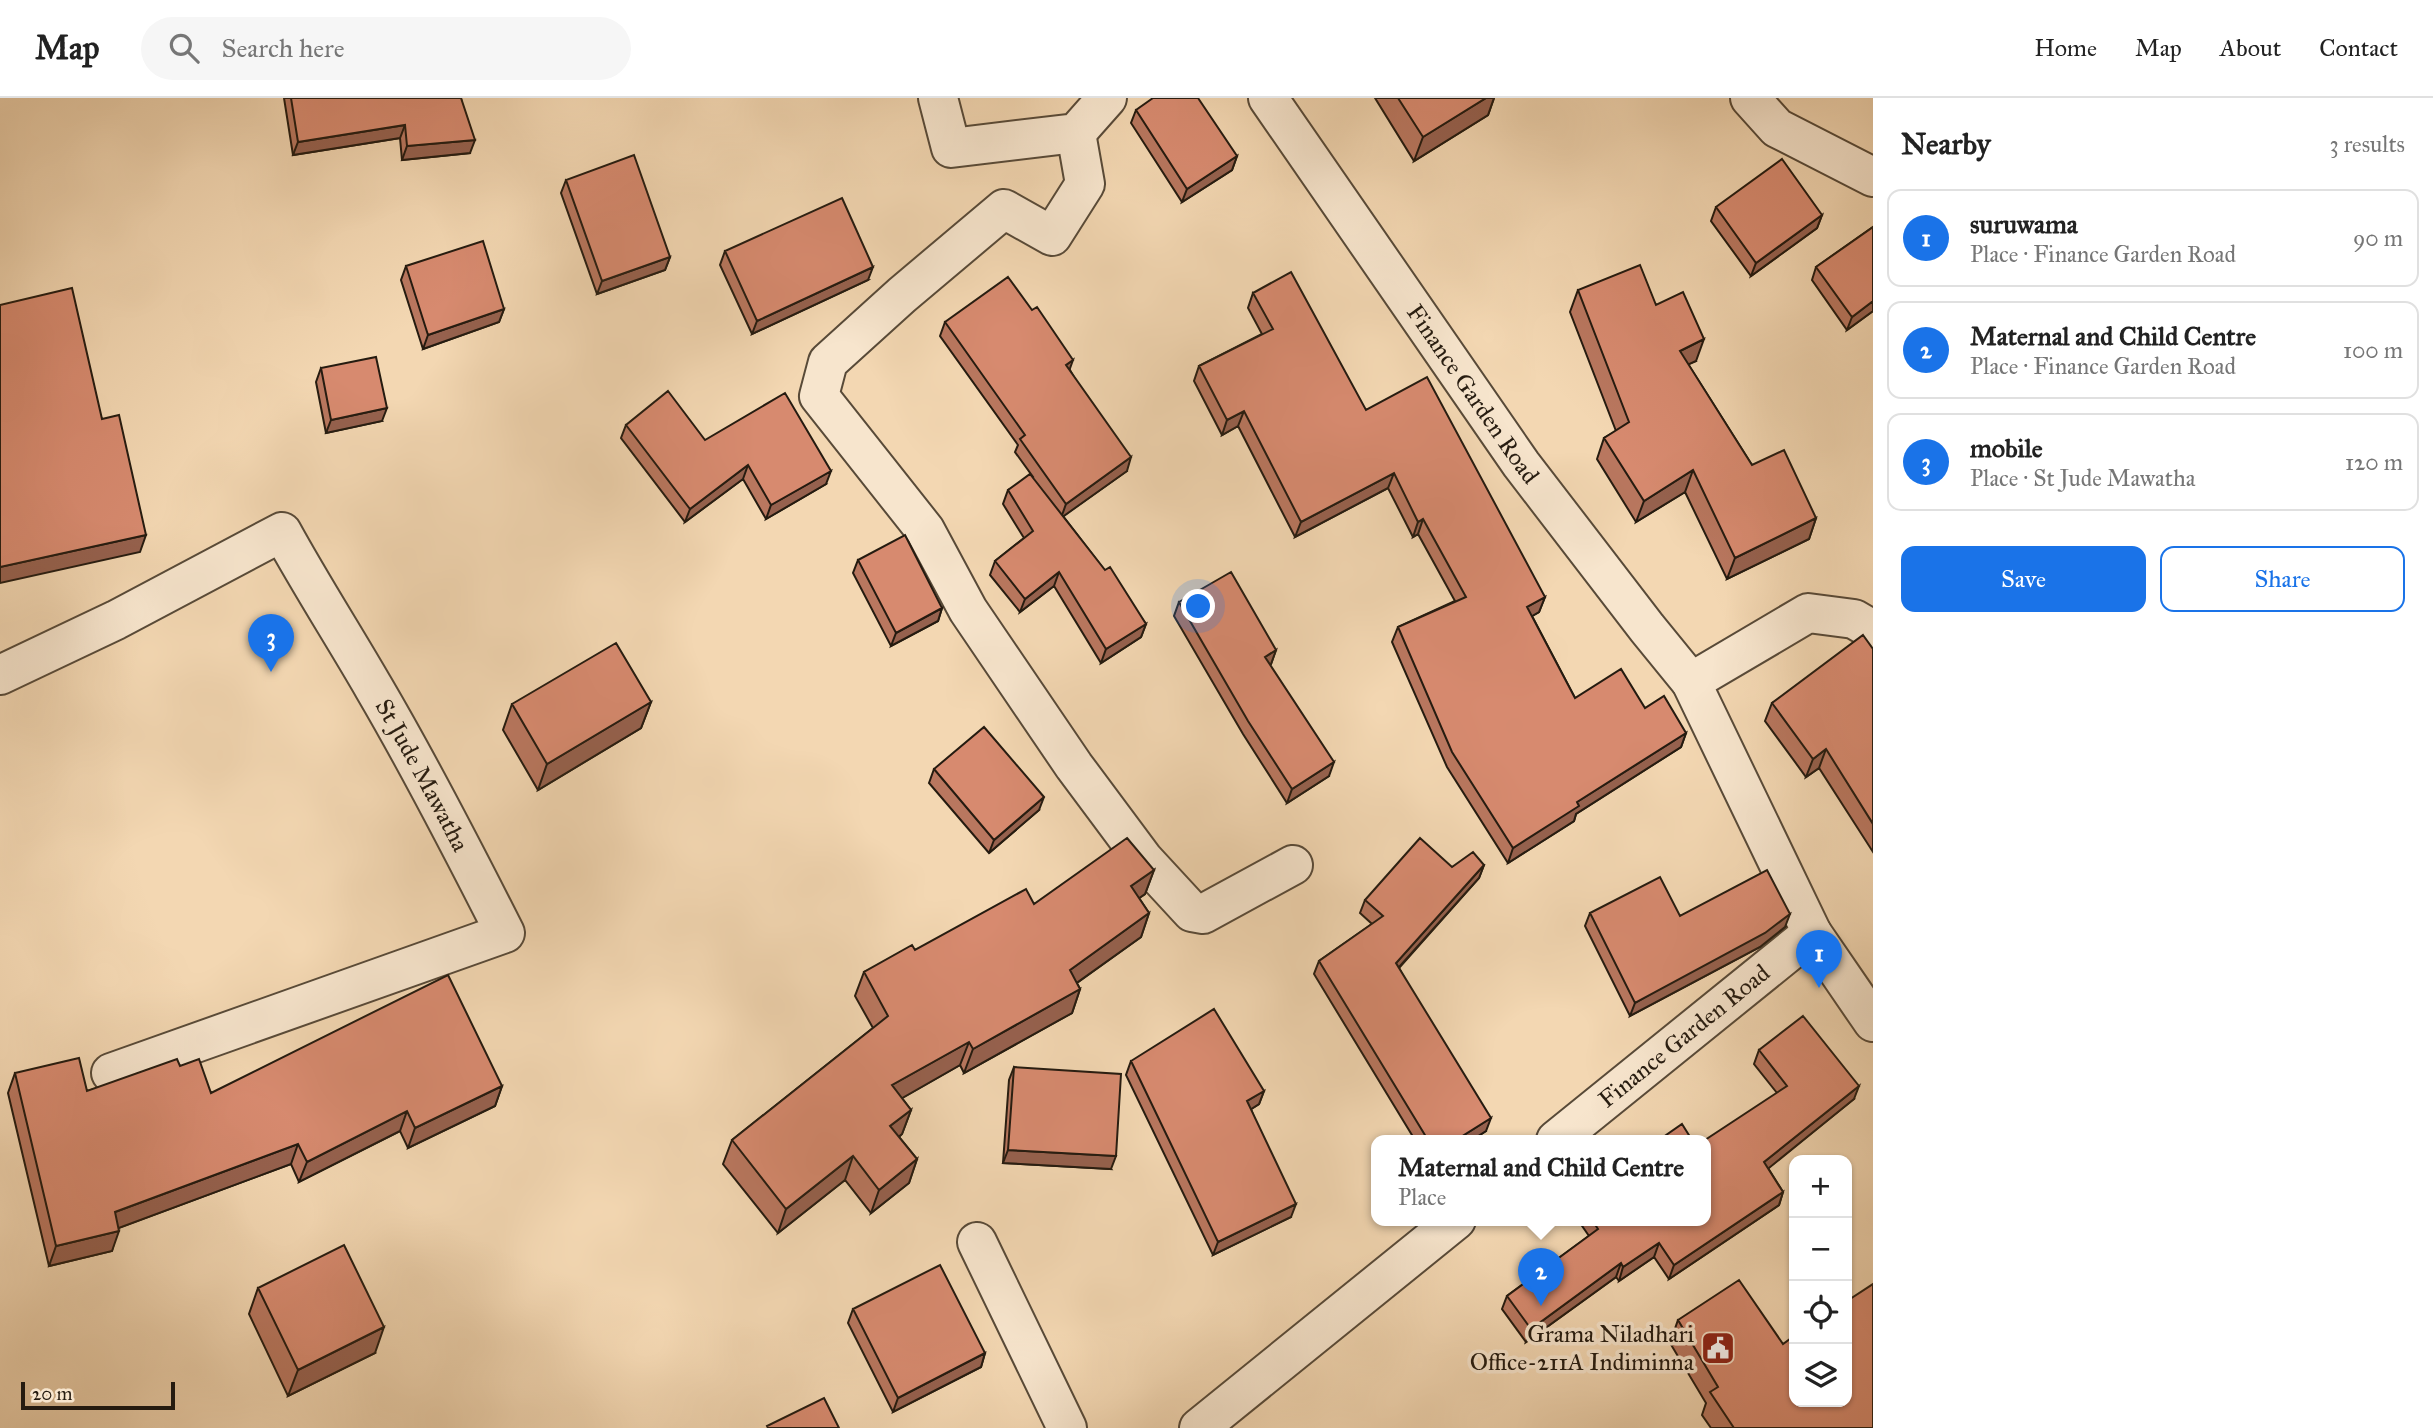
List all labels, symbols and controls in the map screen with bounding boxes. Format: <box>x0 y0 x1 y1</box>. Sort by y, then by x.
search box <box>141 17 631 80</box>
text: Map <box>35 28 99 68</box>
icon: search <box>165 29 203 67</box>
text: Search here <box>221 32 345 64</box>
text: Home <box>2034 33 2097 63</box>
text: Map <box>2135 33 2182 63</box>
text: About <box>2220 33 2281 63</box>
text: Contact <box>2319 33 2398 63</box>
text: Nearby <box>1901 126 1991 162</box>
text: 3 results <box>2329 130 2405 158</box>
text: suruwama <box>1970 208 2078 240</box>
text: 1 <box>1921 224 1931 252</box>
text: 90 m <box>2353 224 2403 252</box>
text: Place · Finance Garden Road <box>1970 240 2236 268</box>
street label: Finance Garden Road <box>1400 299 1546 490</box>
text: Maternal and Child Centre <box>1970 320 2256 352</box>
text: 2 <box>1920 336 1932 364</box>
text: 100 m <box>2343 336 2403 364</box>
text: Place · Finance Garden Road <box>1970 352 2236 380</box>
text: mobile <box>1970 432 2043 464</box>
text: 3 <box>1921 448 1931 476</box>
text: 120 m <box>2345 448 2403 476</box>
text: Place · St Jude Mawatha <box>1970 464 2195 492</box>
button: Save <box>1901 546 2146 612</box>
button: Share <box>2160 546 2405 612</box>
your location <box>1181 589 1215 623</box>
pin: 3 <box>248 614 294 672</box>
street label: St Jude Mawatha <box>369 693 476 857</box>
pin: 1 <box>1796 930 1842 988</box>
street label: Finance Garden Road <box>1592 958 1776 1114</box>
popup <box>1371 1135 1711 1226</box>
text: Maternal and Child Centre <box>1398 1151 1684 1183</box>
map controls <box>1789 1155 1852 1407</box>
button: + <box>1789 1155 1852 1218</box>
text: Place <box>1398 1183 1446 1211</box>
button: − <box>1789 1218 1852 1281</box>
pin: 2 <box>1518 1248 1564 1306</box>
button: locate <box>1789 1281 1852 1344</box>
place label: Grama Niladhari Office-211A Indiminna <box>1470 1319 1695 1377</box>
public building icon: Grama Niladhari Office-211A Indiminna <box>1699 1329 1737 1367</box>
button: layers <box>1789 1344 1852 1407</box>
scale bar <box>21 1379 175 1411</box>
text: 20 m <box>32 1382 73 1405</box>

